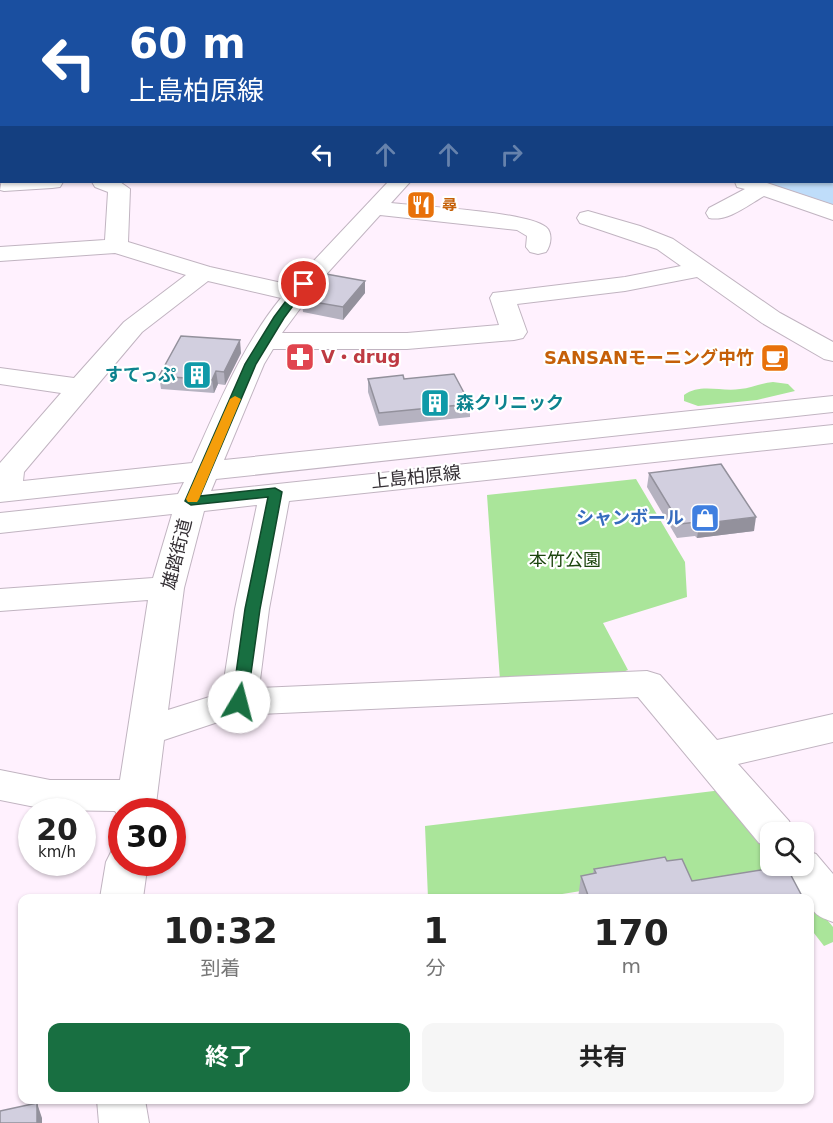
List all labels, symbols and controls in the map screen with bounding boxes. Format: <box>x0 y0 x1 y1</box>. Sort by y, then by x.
text: 60 m <box>129 19 246 68</box>
icon: left <box>30 24 108 102</box>
text: 上島柏原線 <box>129 75 264 106</box>
icon: left <box>306 138 339 171</box>
icon: ahead <box>369 138 402 171</box>
icon: ahead <box>432 138 465 171</box>
icon: right <box>495 138 528 171</box>
restaurant icon: 尋 <box>405 189 437 221</box>
place label: 尋 <box>442 196 457 214</box>
pin <box>278 258 329 309</box>
icon: arrive <box>287 267 320 300</box>
pharmacy icon: V・drug <box>284 341 316 373</box>
cafe icon: SANSANモーニング中竹 <box>759 342 791 374</box>
place label: V・drug <box>321 346 400 367</box>
place label: SANSANモーニング中竹 <box>544 347 754 368</box>
building icon: すてっぷ <box>181 359 213 391</box>
place label: すてっぷ <box>105 364 176 385</box>
building icon: 森クリニック <box>419 387 451 419</box>
place label: 森クリニック <box>456 392 564 413</box>
street label: 上島柏原線 <box>370 461 462 492</box>
shop icon: シャンボール <box>689 502 721 534</box>
place label: シャンボール <box>576 507 684 528</box>
street label: 雄踏街道 <box>158 516 195 591</box>
park label: 本竹公園 <box>529 549 601 570</box>
position arrow <box>207 670 271 734</box>
speed limit sign: 30 <box>108 798 186 876</box>
text: 20 <box>36 812 78 847</box>
map controls <box>760 822 814 876</box>
button: search <box>760 822 814 876</box>
text: km/h <box>38 843 76 861</box>
text: 10:32 <box>163 910 278 951</box>
text: 1 <box>423 910 448 951</box>
text: 170 <box>594 912 669 953</box>
text: m <box>621 954 641 978</box>
text: 到着 <box>201 956 241 980</box>
text: 分 <box>426 956 446 980</box>
button: 終了 <box>48 1023 410 1092</box>
button: 共有 <box>422 1023 784 1092</box>

